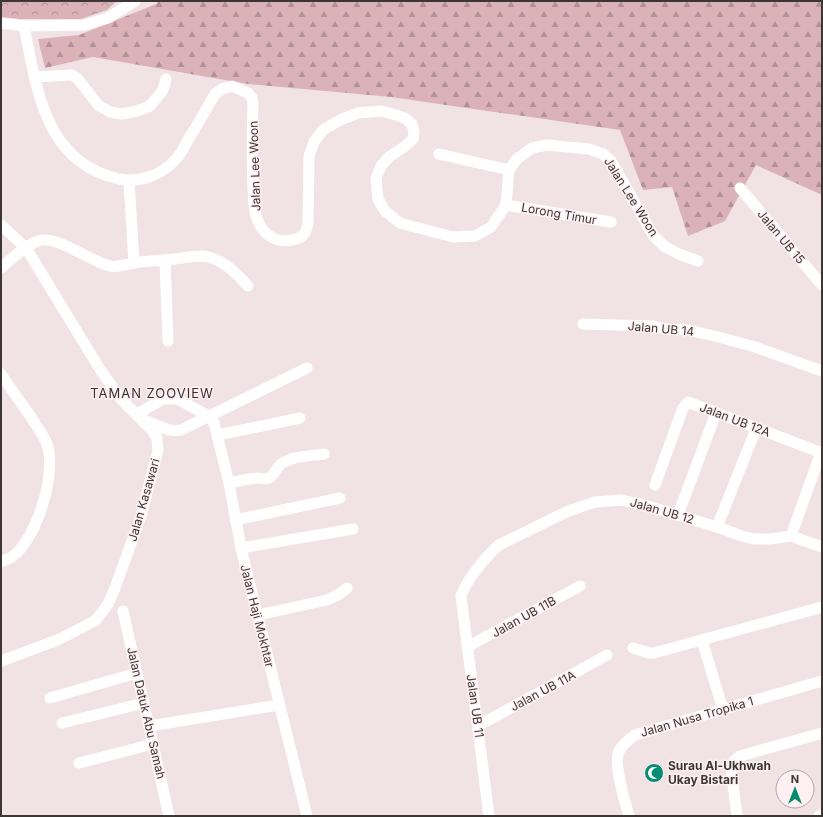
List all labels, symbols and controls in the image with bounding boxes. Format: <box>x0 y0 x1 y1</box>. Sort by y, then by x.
street label: Jalan Lee Woon <box>245 121 264 212</box>
street label: Jalan Lee Woon <box>601 154 662 239</box>
street label: Lorong Timur <box>520 200 598 228</box>
street label: Jalan UB 15 <box>754 207 808 267</box>
street label: Jalan UB 14 <box>627 318 695 339</box>
district label: TAMAN ZOOVIEW <box>90 385 214 401</box>
street label: Jalan UB 12A <box>698 399 773 440</box>
street label: Jalan Kasawari <box>124 457 163 543</box>
street label: Jalan UB 12 <box>628 494 696 527</box>
street label: Jalan Haji Mokhtar <box>237 563 278 669</box>
street label: Jalan UB 11B <box>489 593 559 640</box>
street label: Jalan Datuk Abu Samah <box>124 645 169 780</box>
street label: Jalan UB 11A <box>507 667 578 714</box>
street label: Jalan UB 11 <box>464 673 487 738</box>
street label: Jalan Nusa Tropika 1 <box>639 693 755 740</box>
place label: Surau Al-Ukhwah Ukay Bistari <box>668 758 771 787</box>
mosque icon: Surau Al-Ukhwah Ukay Bistari <box>643 762 665 784</box>
north arrow <box>775 769 815 809</box>
text: N <box>791 772 799 786</box>

